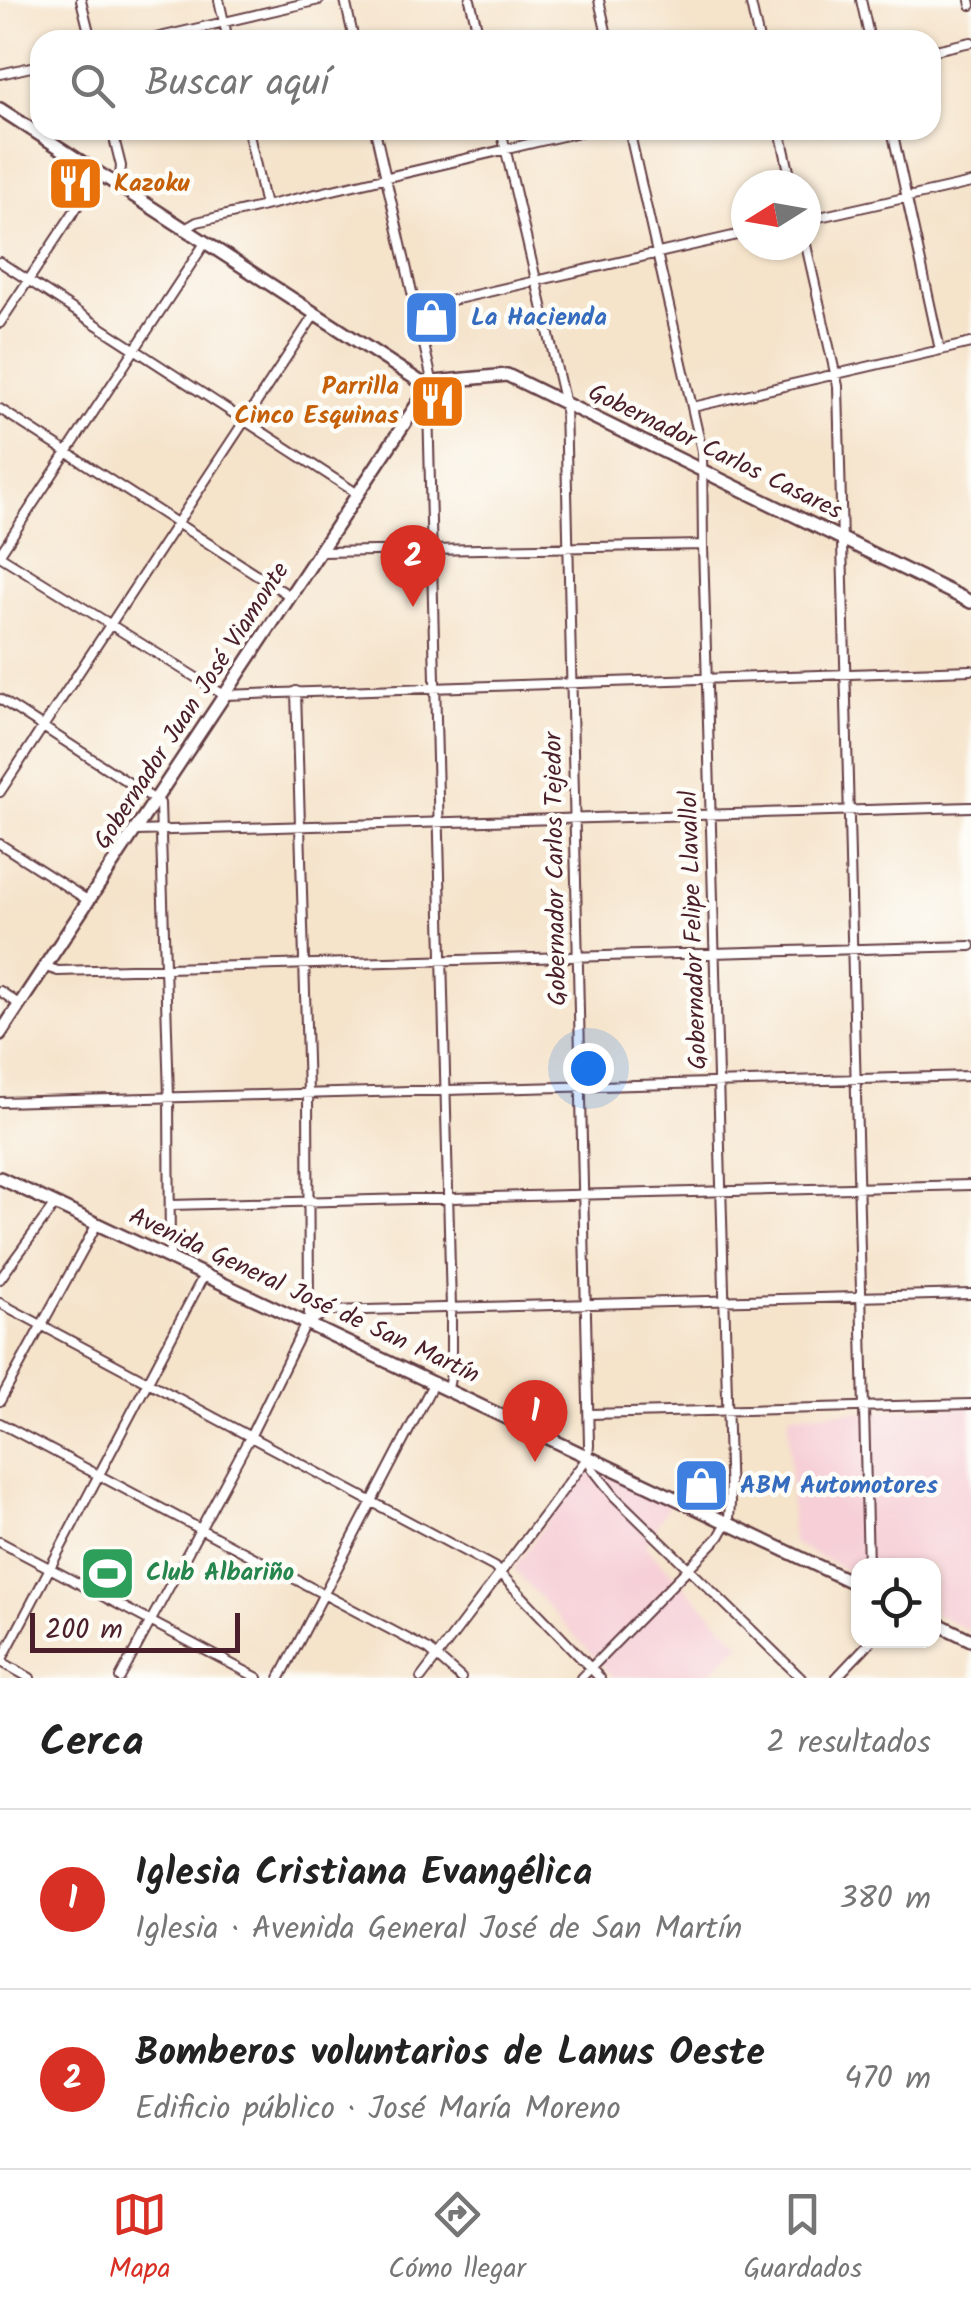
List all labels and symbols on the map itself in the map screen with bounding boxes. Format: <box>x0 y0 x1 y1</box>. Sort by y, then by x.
restaurant icon: Kazoku <box>45 154 105 214</box>
place label: Kazoku <box>114 164 191 204</box>
north arrow <box>731 170 821 260</box>
shop icon: La Hacienda <box>402 288 462 348</box>
place label: La Hacienda <box>471 298 607 338</box>
place label: Parrilla Cinco Esquinas <box>235 367 399 436</box>
restaurant icon: Parrilla Cinco Esquinas <box>408 371 468 431</box>
street label: Gobernador Carlos Casares <box>581 373 849 531</box>
pin: 2 <box>380 524 446 607</box>
street label: Gobernador Juan José Viamonte <box>84 554 300 858</box>
street label: Gobernador Carlos Tejedor <box>534 730 578 1006</box>
street label: Gobernador Felipe Llavallol <box>669 790 719 1070</box>
your location <box>563 1043 614 1094</box>
street label: Avenida General José de San Martín <box>122 1197 486 1395</box>
pin: 1 <box>502 1380 568 1462</box>
shop icon: ABM Automotores <box>671 1456 731 1516</box>
place label: ABM Automotores <box>740 1466 938 1506</box>
sports icon: Club Albariño <box>77 1543 137 1603</box>
place label: Club Albariño <box>146 1553 294 1593</box>
scale bar <box>30 1608 240 1652</box>

